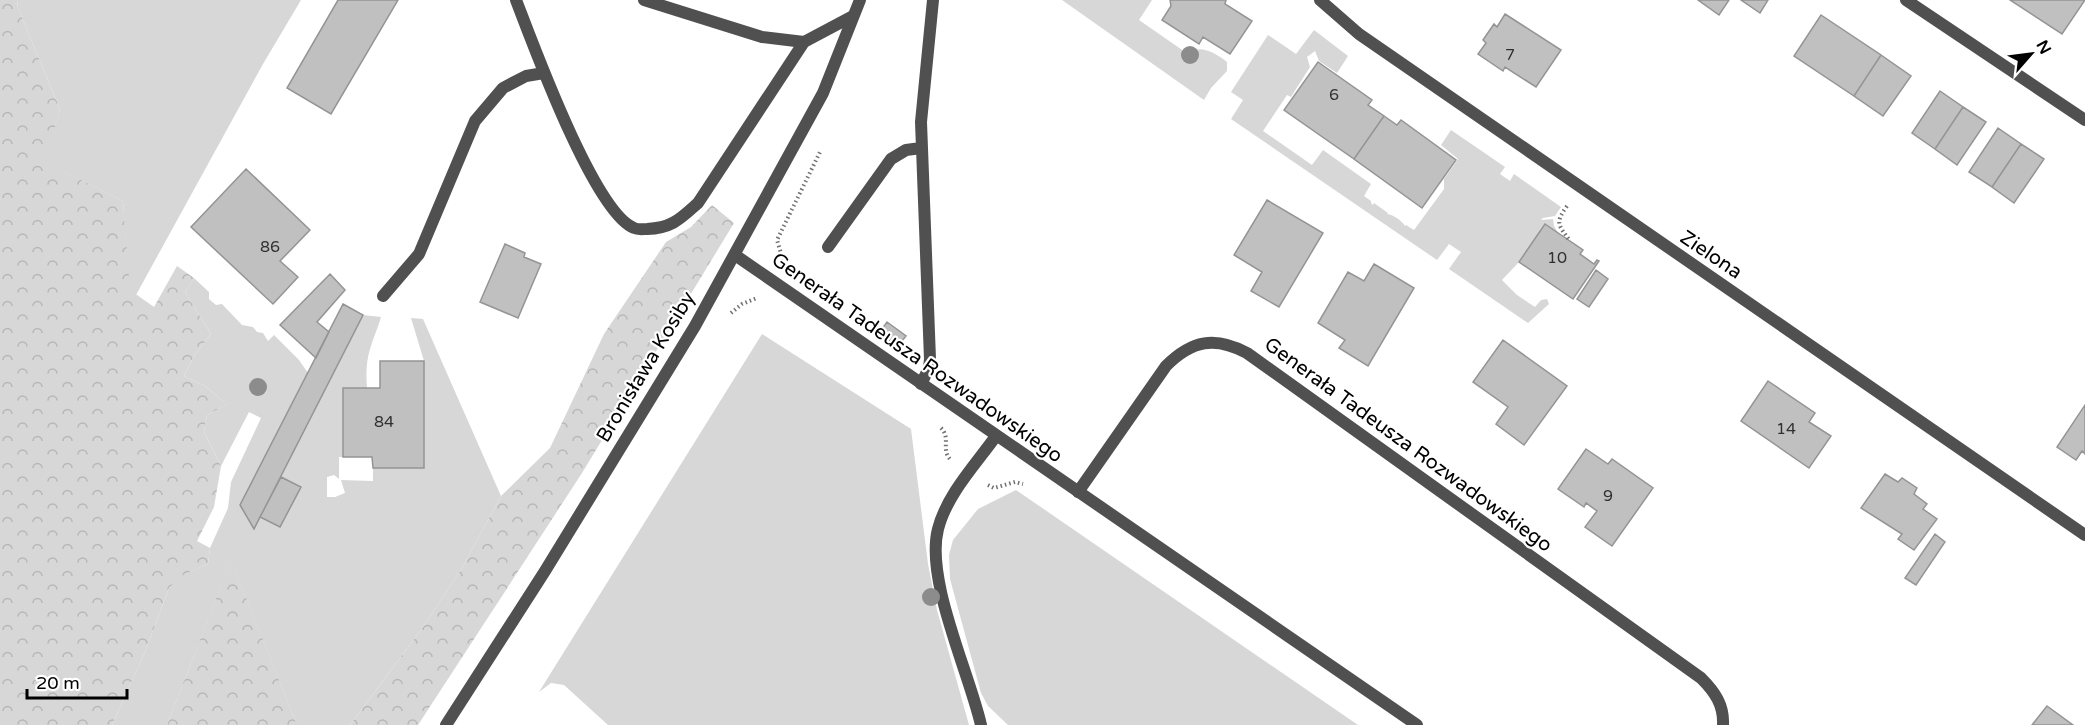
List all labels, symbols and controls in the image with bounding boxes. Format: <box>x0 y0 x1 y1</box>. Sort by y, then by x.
north arrow <box>2001 24 2061 84</box>
text: N <box>2032 37 2055 58</box>
house number: 7 <box>1505 45 1515 65</box>
house number: 6 <box>1329 85 1339 105</box>
street label: Zielona <box>1675 226 1747 284</box>
house number: 86 <box>260 237 280 257</box>
street label: Generała Tadeusza Rozwadowskiego <box>767 248 1067 468</box>
house number: 10 <box>1547 248 1567 268</box>
street label: Bronisława Kosiby <box>591 287 701 447</box>
street label: Generała Tadeusza Rozwadowskiego <box>1259 332 1557 558</box>
house number: 84 <box>374 412 394 432</box>
house number: 14 <box>1776 419 1796 439</box>
house number: 9 <box>1603 486 1613 506</box>
scale bar <box>27 662 128 700</box>
text: 20 m <box>36 672 80 694</box>

